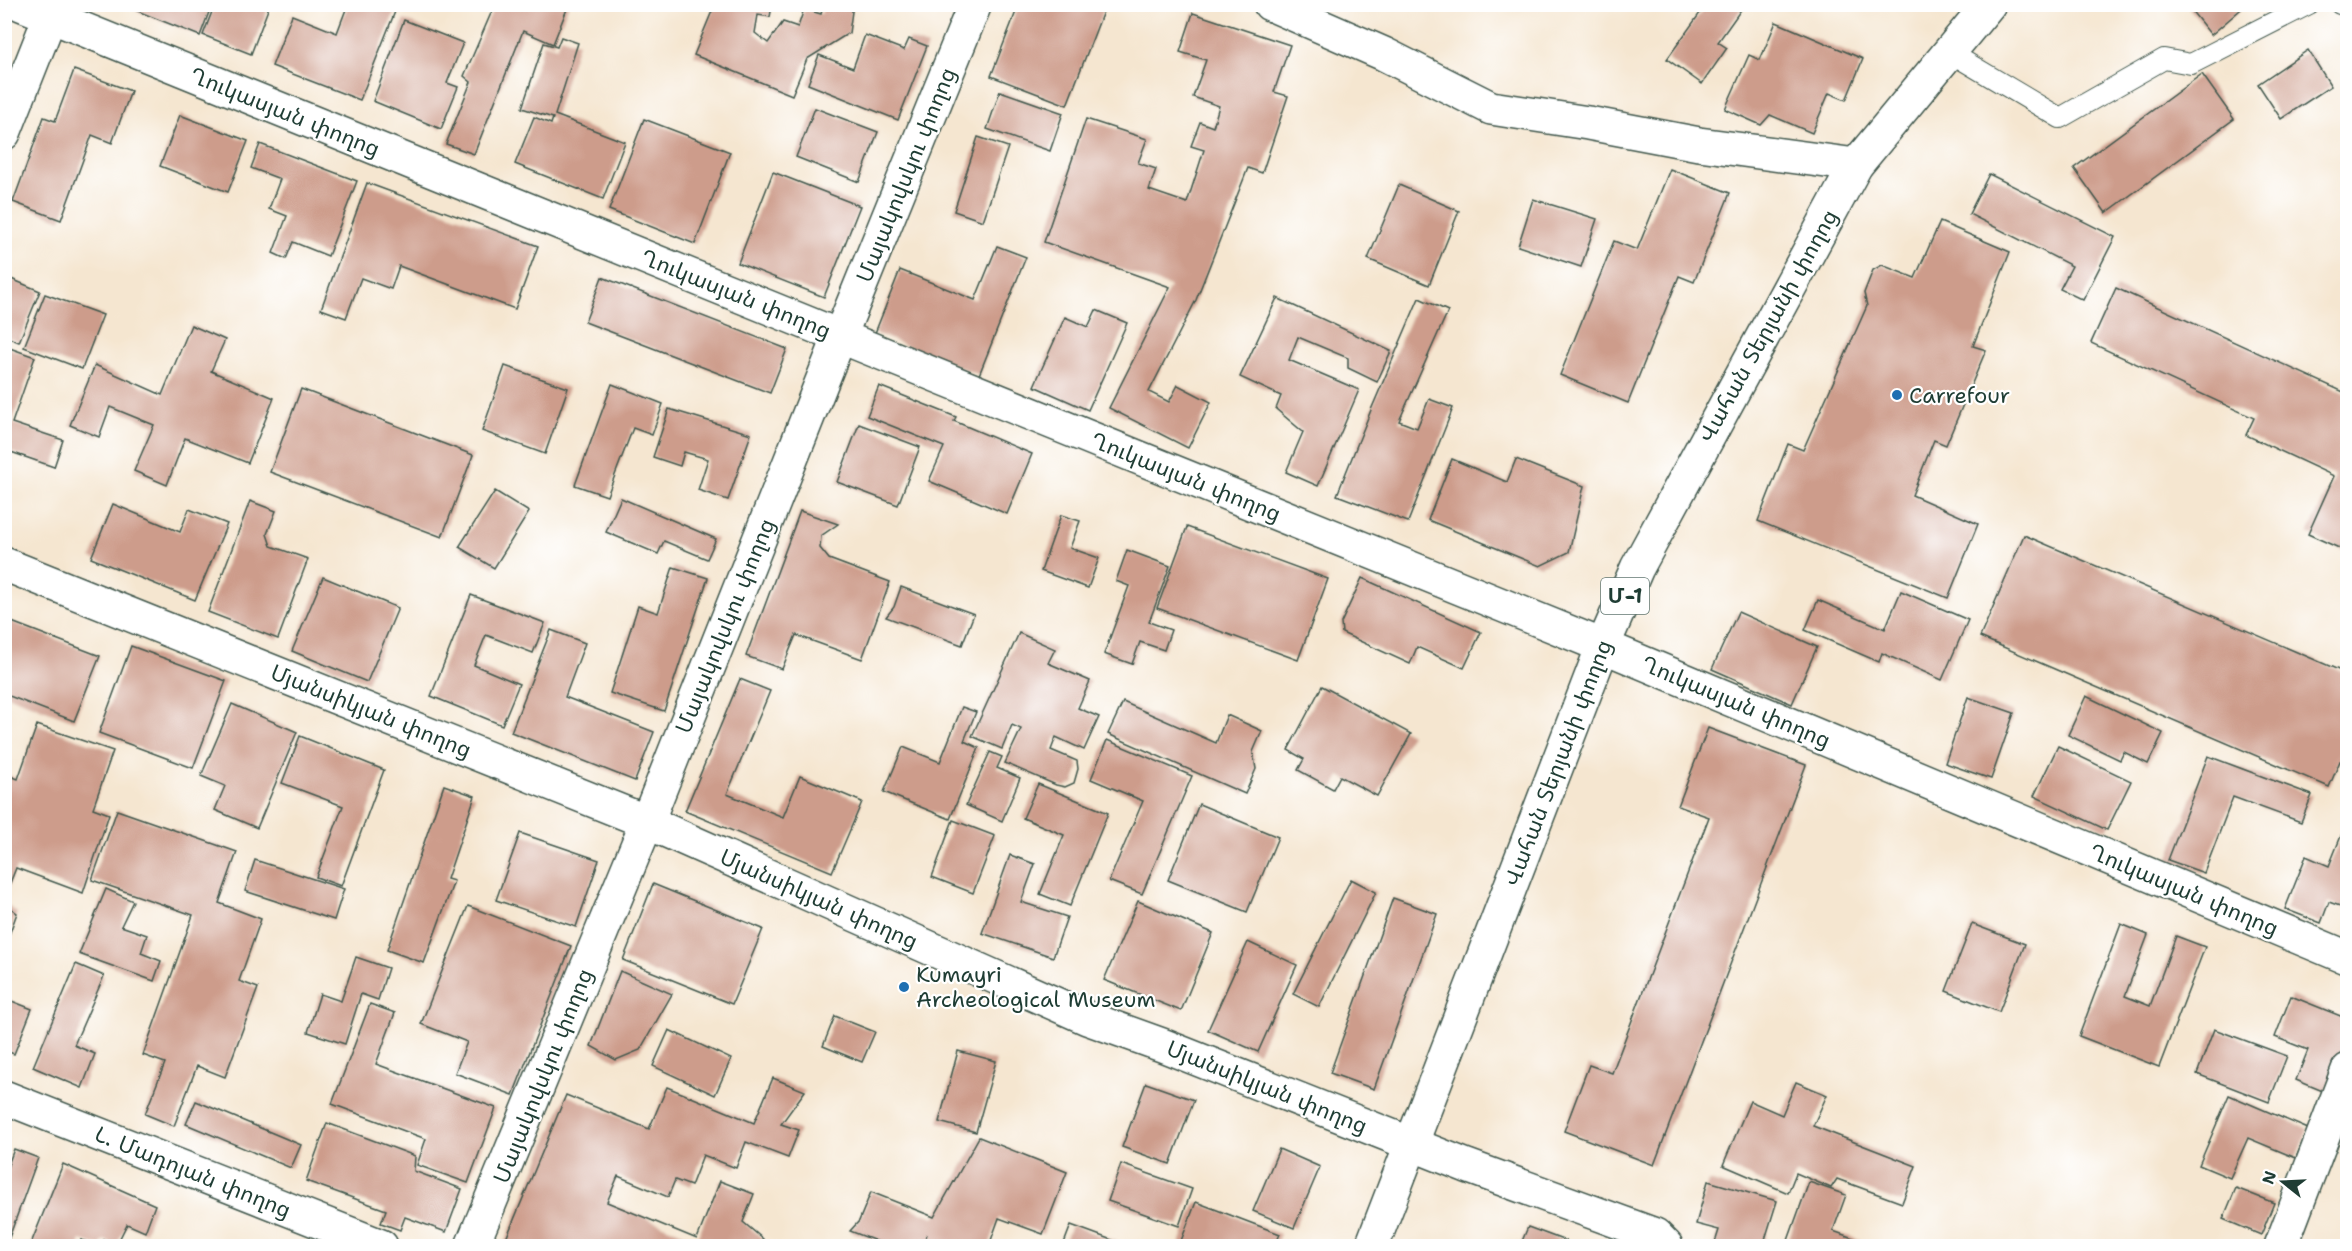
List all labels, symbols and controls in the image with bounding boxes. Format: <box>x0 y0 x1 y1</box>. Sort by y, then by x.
street label: Ղուկասյան փողոց <box>186 61 384 163</box>
street label: Մայակովսկու փողոց <box>850 63 962 287</box>
street label: Վահան Տերյանի փողոց <box>1692 204 1844 448</box>
street label: Ղուկասյան փողոց <box>637 243 835 345</box>
place label: Carrefour <box>1909 381 2010 410</box>
marker: Carrefour <box>1890 388 1904 402</box>
street label: Ղուկասյան փողոց <box>1087 426 1285 528</box>
street label: Մայակովսկու փողոց <box>669 514 781 738</box>
road number: Մ-1 <box>1601 578 1649 614</box>
street label: Վահան Տերյանի փողոց <box>1497 635 1619 891</box>
street label: Ղուկասյան փողոց <box>1637 649 1835 755</box>
street label: Մյանսիկյան փողոց <box>266 657 476 765</box>
street label: Ղուկասյան փողոց <box>2085 837 2283 943</box>
street label: Մյանսիկյան փողոց <box>715 842 923 956</box>
place label: Kumayri Archeological Museum <box>916 960 1155 1014</box>
street label: Մայակովսկու փողոց <box>487 964 599 1188</box>
marker: Kumayri Archeological Museum <box>897 980 911 994</box>
street label: Մյանսիկյան փողոց <box>1162 1033 1372 1141</box>
street label: L. Մադոյան փողոց <box>91 1119 295 1225</box>
north arrow <box>2253 1152 2313 1212</box>
text: N <box>2257 1168 2281 1187</box>

